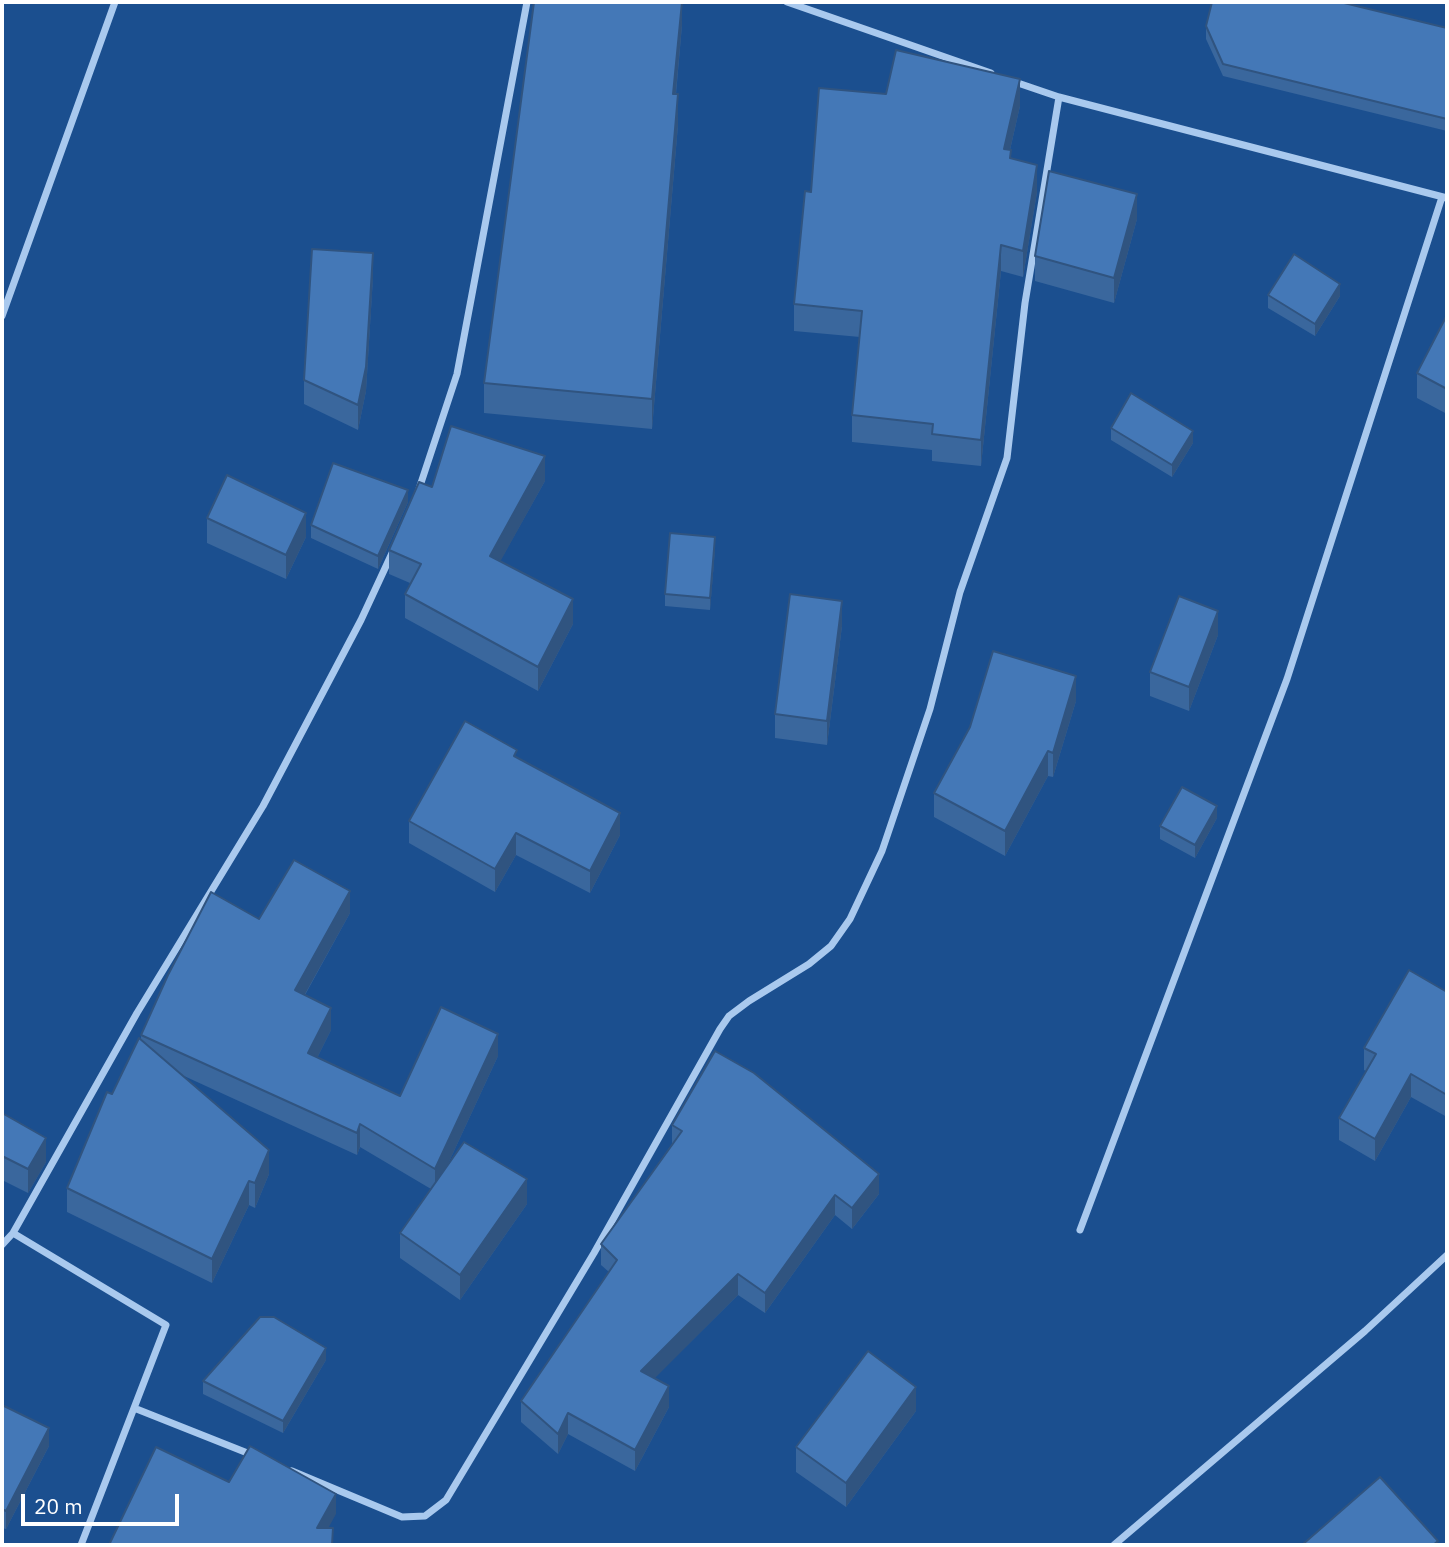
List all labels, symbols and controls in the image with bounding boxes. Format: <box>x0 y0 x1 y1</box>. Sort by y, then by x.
scale bar <box>24 1480 182 1524</box>
text: 20 m <box>34 1492 83 1520</box>

